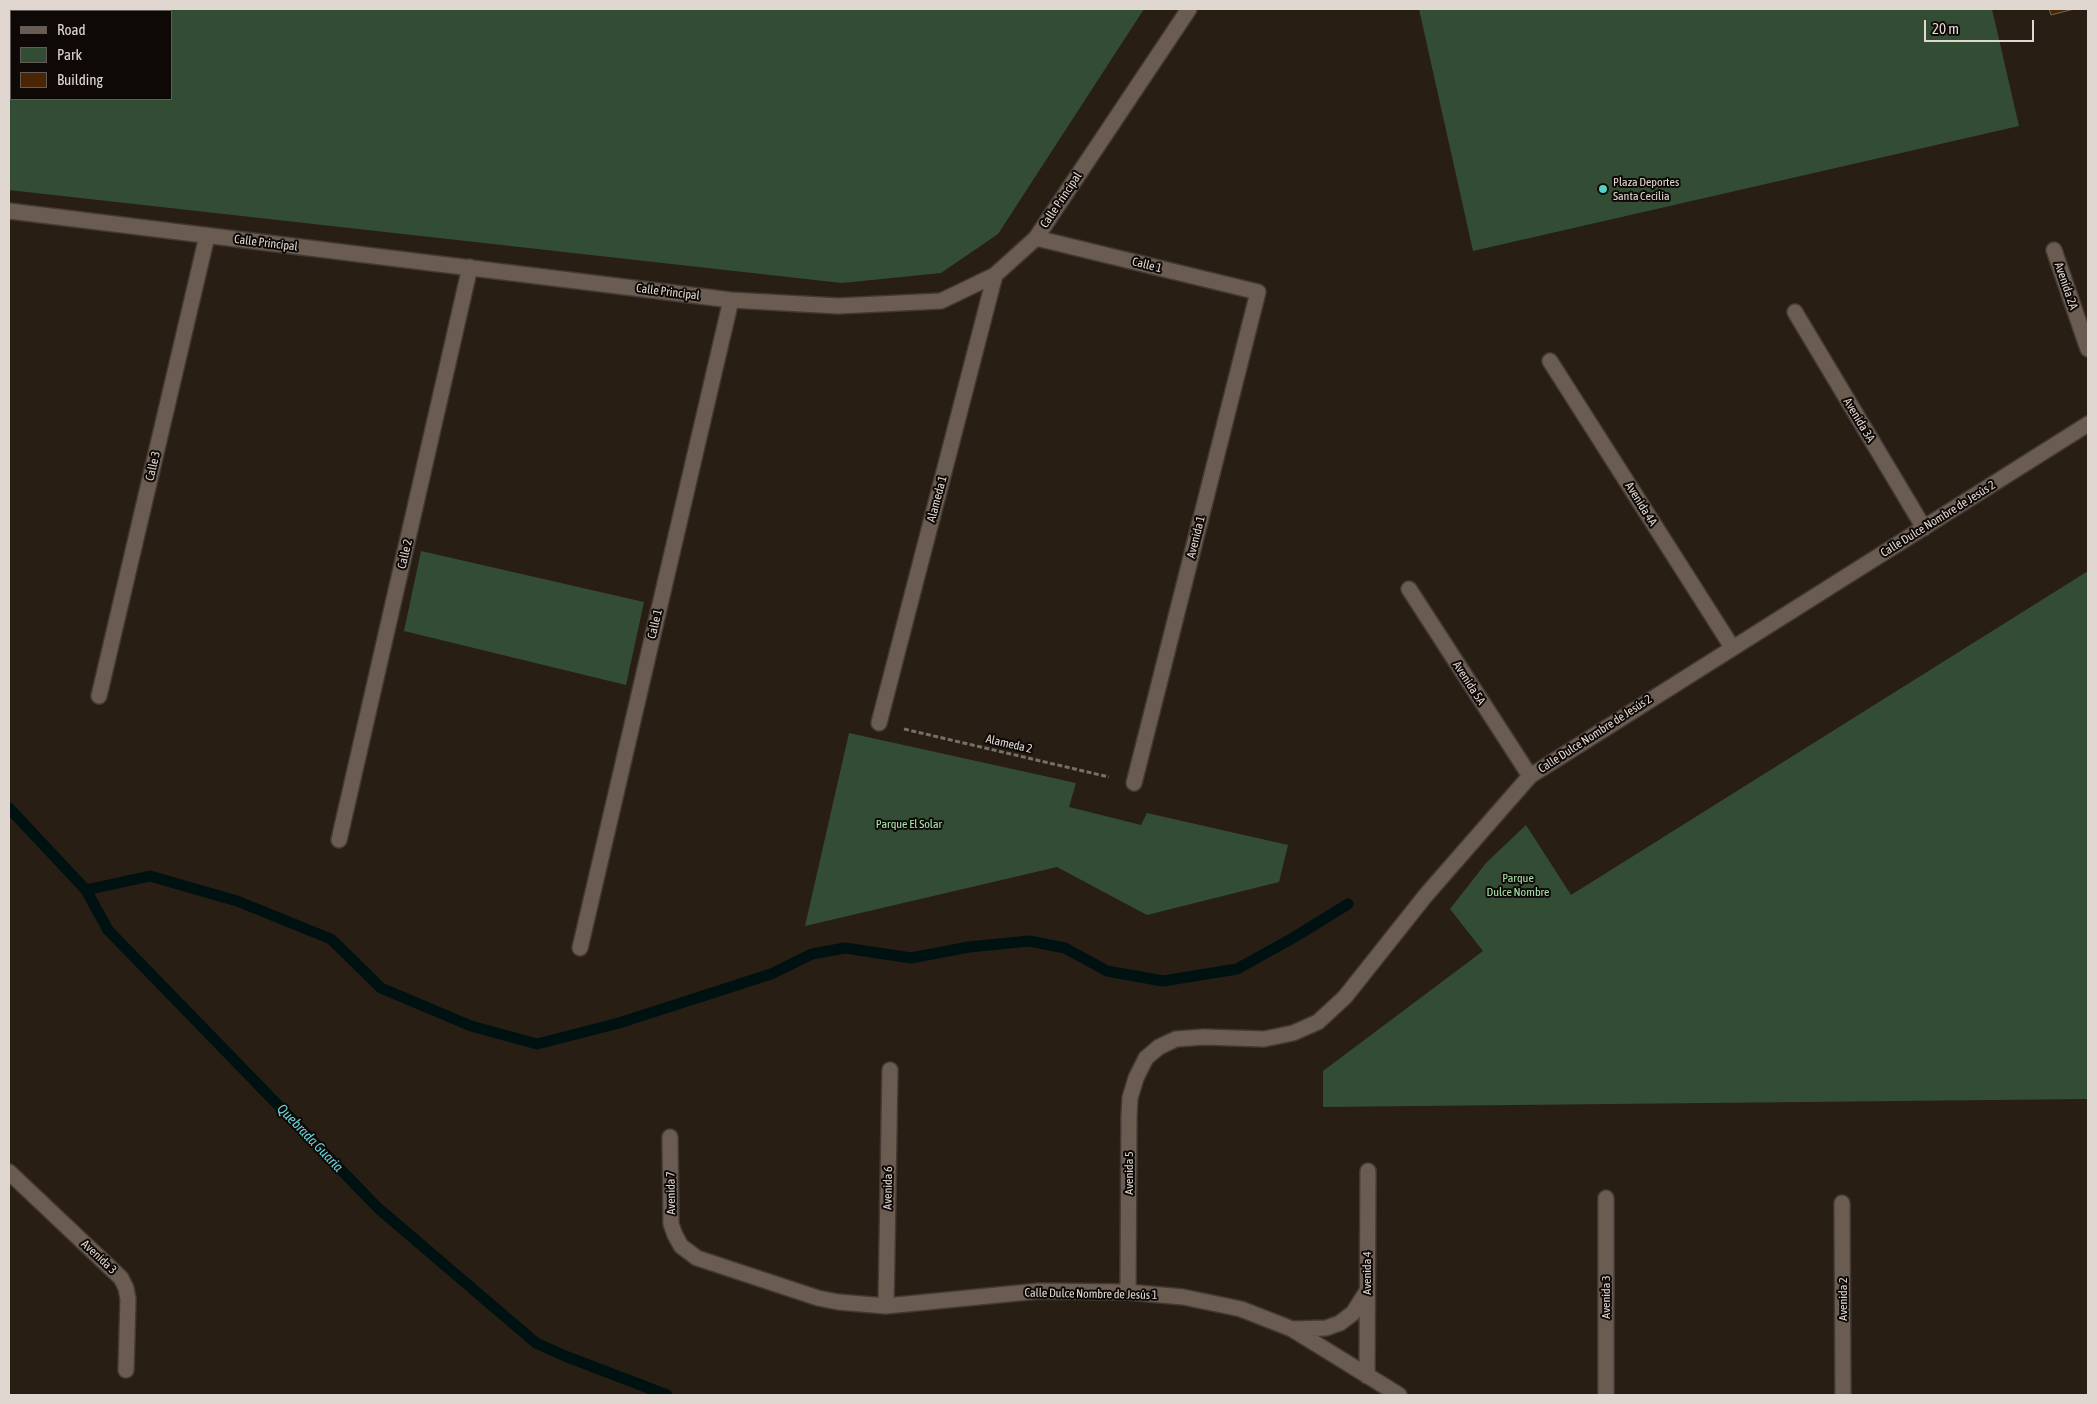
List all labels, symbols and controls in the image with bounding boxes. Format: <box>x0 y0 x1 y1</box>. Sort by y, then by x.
legend <box>10 10 172 100</box>
scale bar <box>1927 10 2037 42</box>
text: 20 m <box>1932 20 1959 37</box>
text: Road <box>57 21 86 38</box>
text: Park <box>57 46 82 63</box>
text: Building <box>57 71 103 88</box>
street label: Calle Principal <box>1037 169 1085 231</box>
place label: Plaza Deportes Santa Cecilia <box>1613 175 1679 203</box>
marker: Plaza Deportes Santa Cecilia <box>1597 183 1609 195</box>
street label: Calle Principal <box>233 232 299 254</box>
street label: Calle 1 <box>1131 254 1163 276</box>
street label: Avenida 2A <box>2051 260 2081 312</box>
street label: Calle Principal <box>635 281 701 303</box>
street label: Avenida 3A <box>1840 395 1878 445</box>
street label: Calle 3 <box>143 450 163 482</box>
street label: Alameda 1 <box>924 474 950 524</box>
street label: Calle Dulce Nombre de Jesús 2 <box>1878 478 1998 560</box>
street label: Avenida 4A <box>1622 479 1660 529</box>
street label: Avenida 1 <box>1184 514 1208 560</box>
street label: Calle 2 <box>395 538 415 570</box>
street label: Calle 1 <box>645 608 665 640</box>
street label: Avenida 5A <box>1450 658 1488 708</box>
street label: Calle Dulce Nombre de Jesús 2 <box>1535 692 1655 776</box>
street label: Alameda 2 <box>984 732 1034 756</box>
park label: Parque El Solar <box>876 817 942 831</box>
park label: Parque Dulce Nombre <box>1486 871 1550 899</box>
water label: Quebrada Guaria <box>273 1101 347 1175</box>
street label: Avenida 5 <box>1122 1151 1136 1195</box>
street label: Avenida 6 <box>880 1166 896 1210</box>
street label: Avenida 7 <box>663 1171 679 1215</box>
street label: Avenida 3 <box>78 1237 120 1277</box>
street label: Avenida 4 <box>1360 1251 1374 1295</box>
street label: Avenida 3 <box>1599 1275 1613 1319</box>
street label: Avenida 2 <box>1836 1277 1850 1321</box>
street label: Calle Dulce Nombre de Jesús 1 <box>1025 1286 1157 1302</box>

